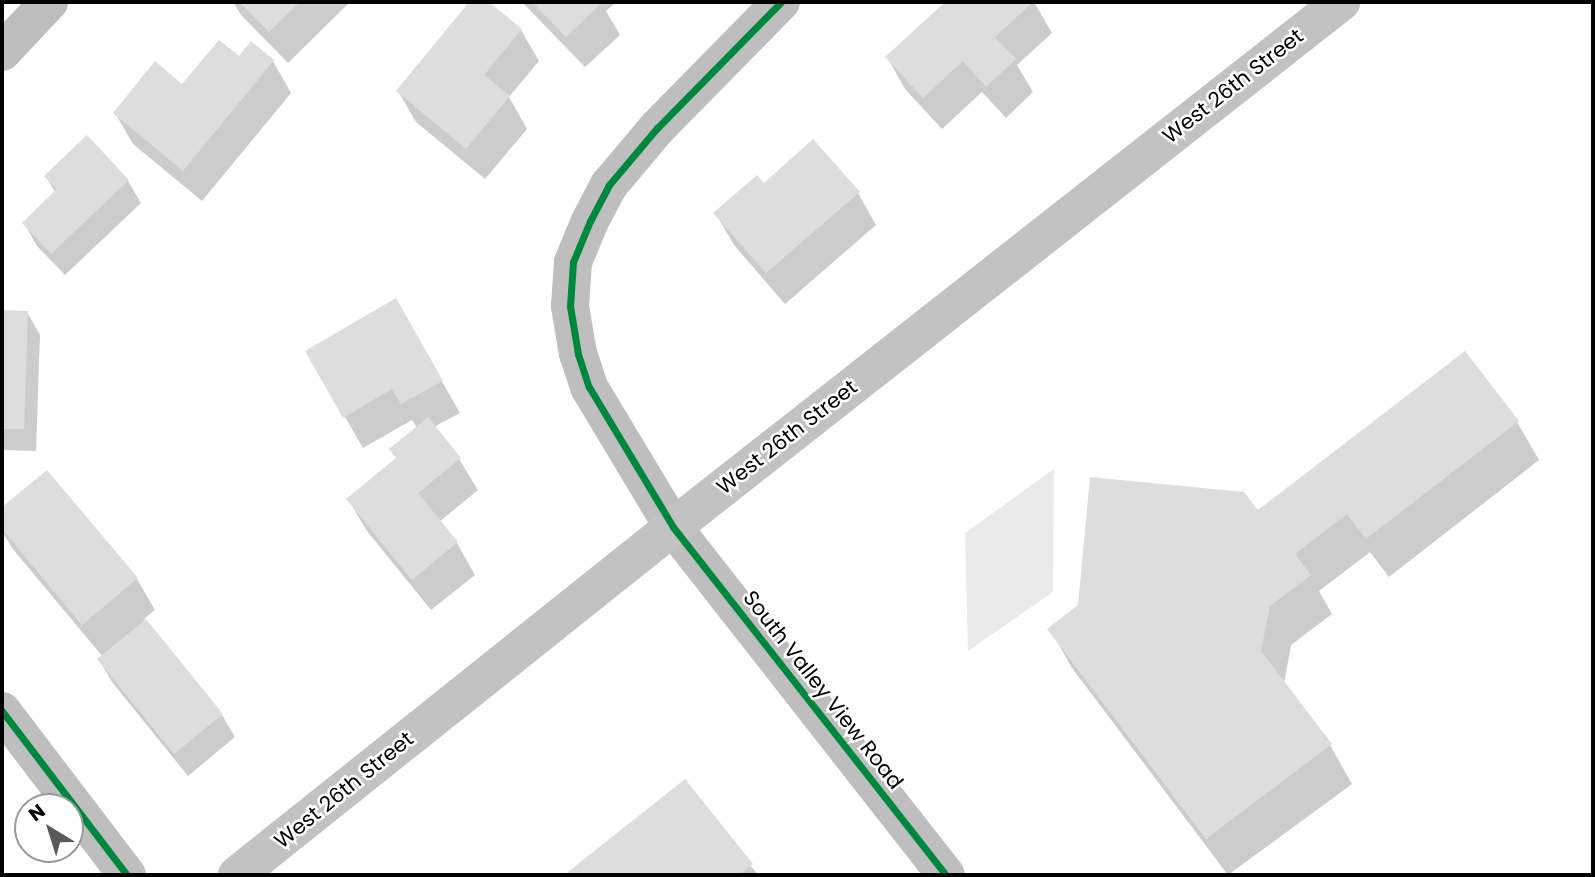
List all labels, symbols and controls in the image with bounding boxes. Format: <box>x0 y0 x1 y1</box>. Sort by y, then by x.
street label: West 26th Street <box>1158 23 1308 149</box>
street label: West 26th Street <box>712 374 862 500</box>
street label: South Valley View Road <box>738 586 908 794</box>
street label: West 26th Street <box>270 726 418 854</box>
north arrow <box>14 793 84 863</box>
text: N <box>23 798 51 828</box>

